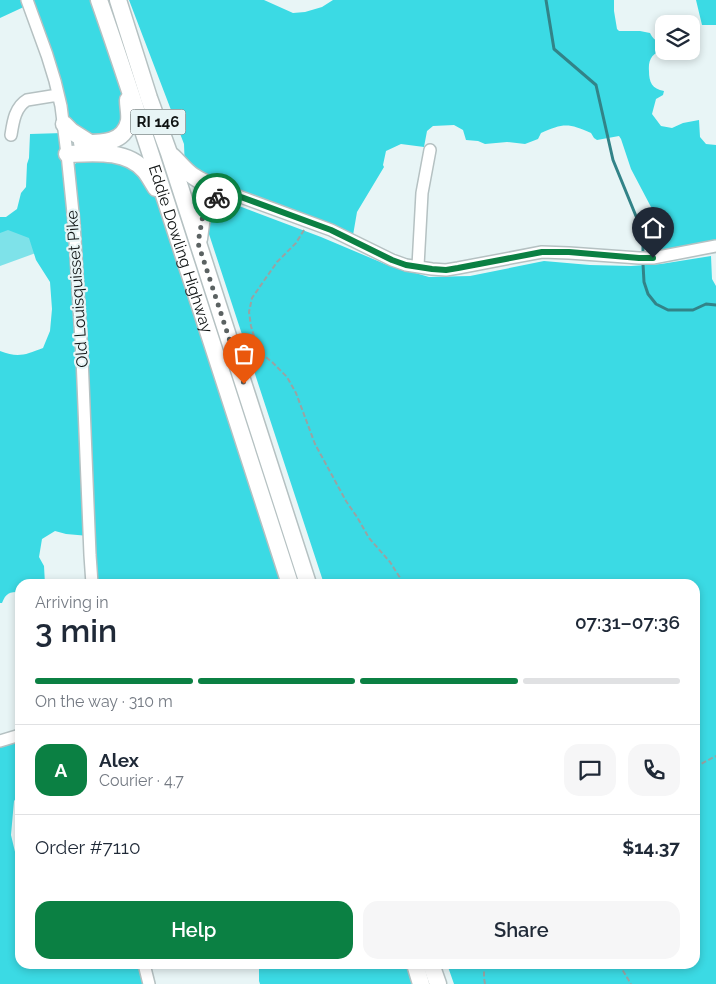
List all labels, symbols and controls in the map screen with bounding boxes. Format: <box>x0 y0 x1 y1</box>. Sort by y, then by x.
map controls <box>655 15 700 60</box>
button: layers <box>655 15 700 60</box>
road number: RI 146 <box>130 110 186 134</box>
street label: Eddie Dowling Highway <box>145 162 217 335</box>
courier <box>192 173 242 223</box>
icon: bike <box>203 184 231 212</box>
pin <box>632 207 674 258</box>
street label: Old Louisquisset Pike <box>62 210 92 368</box>
icon: home <box>639 214 667 242</box>
pin <box>223 333 265 384</box>
icon: bag <box>230 340 258 368</box>
text: Arriving in <box>35 593 109 612</box>
text: 07:31–07:36 <box>575 611 680 633</box>
text: 3 min <box>35 612 117 649</box>
text: On the way · 310 m <box>35 692 173 711</box>
button: chat <box>564 744 616 796</box>
button: phone <box>628 744 680 796</box>
text: Alex <box>99 749 139 771</box>
text: A <box>55 759 67 781</box>
text: Courier · 4.7 <box>99 771 184 790</box>
text: Order #7110 <box>35 836 141 858</box>
text: $14.37 <box>622 836 680 858</box>
button: Help <box>35 901 353 959</box>
button: Share <box>363 901 680 959</box>

